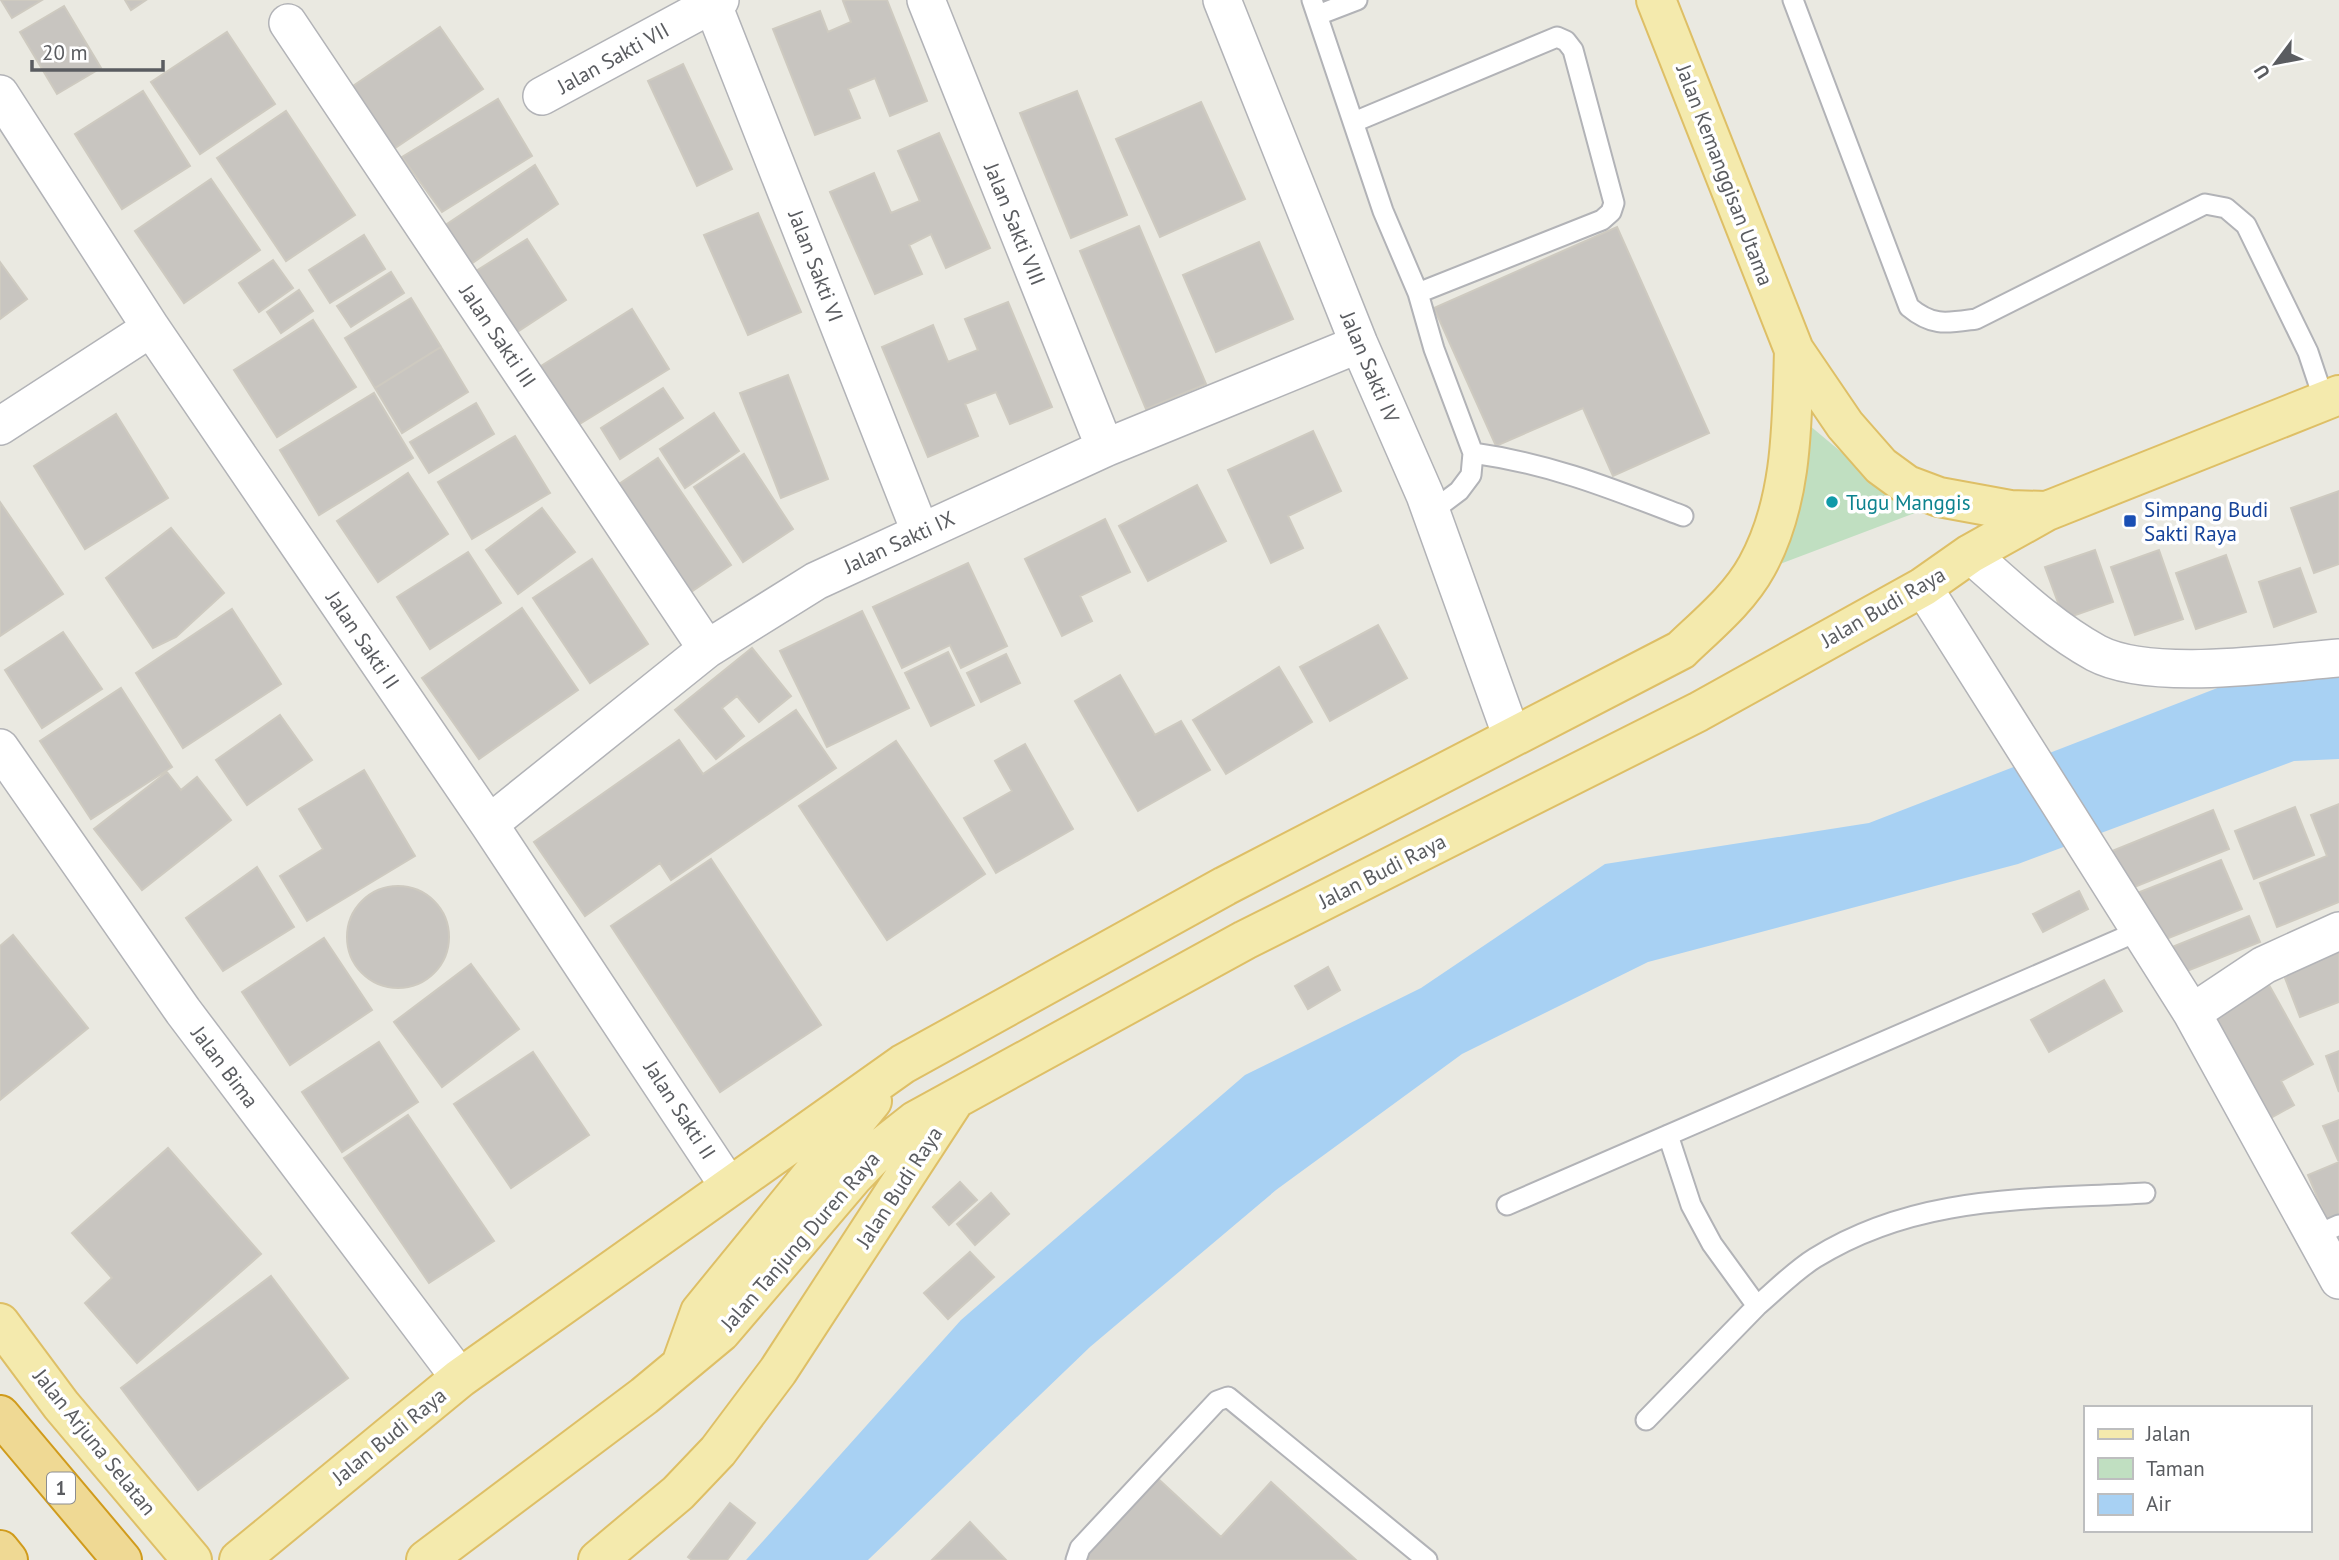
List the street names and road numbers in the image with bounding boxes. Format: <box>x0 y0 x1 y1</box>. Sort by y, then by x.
street label: Jalan Sakti VII <box>551 16 674 100</box>
street label: Jalan Kemanggisan Utama <box>1670 60 1780 289</box>
street label: Jalan Sakti VIII <box>978 158 1052 289</box>
street label: Jalan Sakti VI <box>782 205 850 326</box>
street label: Jalan Sakti III <box>453 279 542 393</box>
street label: Jalan Sakti IV <box>1334 306 1406 427</box>
street label: Jalan Sakti IX <box>838 505 959 580</box>
street label: Jalan Budi Raya <box>1815 561 1950 654</box>
street label: Jalan Sakti II <box>320 585 406 694</box>
street label: Jalan Budi Raya <box>1313 827 1450 915</box>
street label: Jalan Bima <box>185 1020 265 1113</box>
street label: Jalan Sakti II <box>638 1055 722 1164</box>
street label: Jalan Budi Raya <box>849 1121 948 1254</box>
street label: Jalan Tanjung Duren Raya <box>714 1146 885 1337</box>
street label: Jalan Arjuna Selatan <box>27 1362 162 1521</box>
street label: Jalan Budi Raya <box>326 1382 452 1491</box>
road number: 1 <box>47 1472 75 1504</box>

